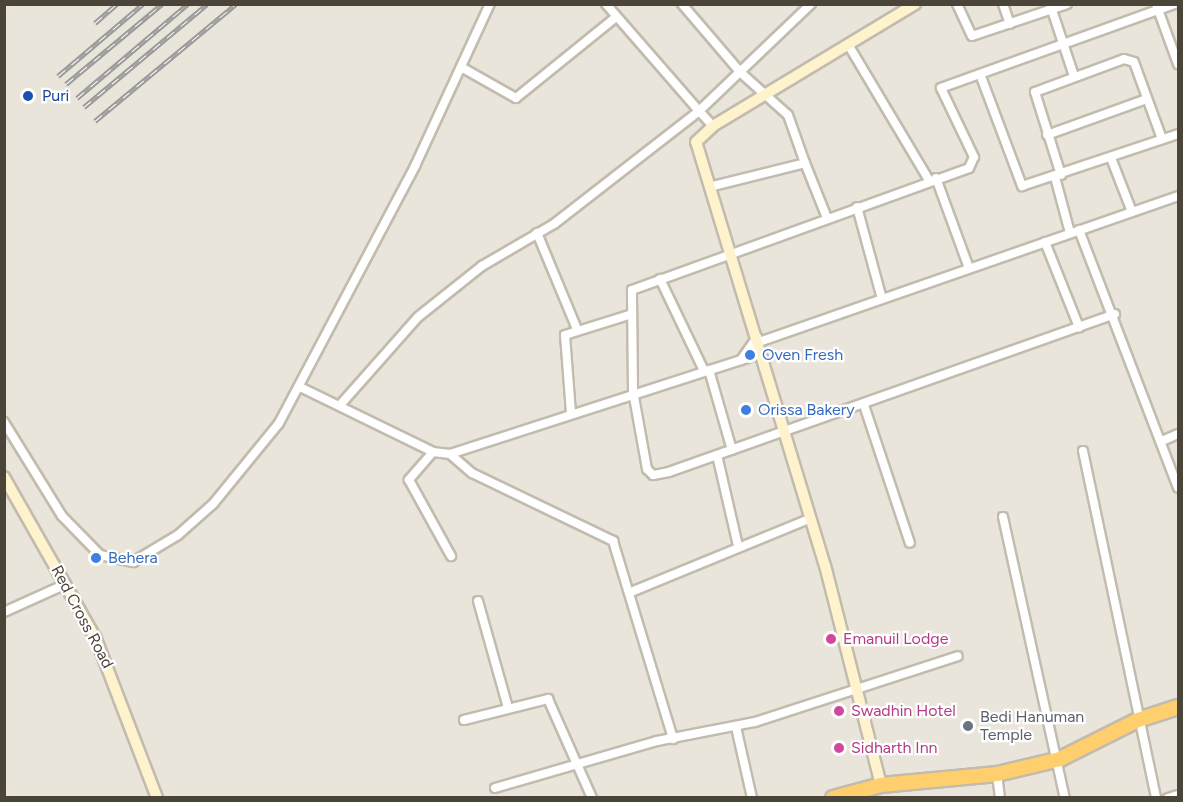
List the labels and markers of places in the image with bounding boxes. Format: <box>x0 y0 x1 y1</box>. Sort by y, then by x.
place label: Puri <box>42 86 69 106</box>
marker: Puri <box>19 87 37 105</box>
place label: Oven Fresh <box>762 345 843 365</box>
marker: Oven Fresh <box>743 348 757 362</box>
place label: Orissa Bakery <box>758 400 855 420</box>
marker: Orissa Bakery <box>739 403 753 417</box>
place label: Behera <box>108 548 158 568</box>
marker: Behera <box>89 551 103 565</box>
place label: Emanuil Lodge <box>843 629 948 649</box>
marker: Emanuil Lodge <box>824 632 838 646</box>
place label: Swadhin Hotel <box>851 701 956 721</box>
marker: Swadhin Hotel <box>832 704 846 718</box>
place label: Bedi Hanuman Temple <box>980 707 1084 745</box>
marker: Bedi Hanuman Temple <box>961 719 975 733</box>
place label: Sidharth Inn <box>851 738 938 758</box>
marker: Sidharth Inn <box>832 741 846 755</box>

